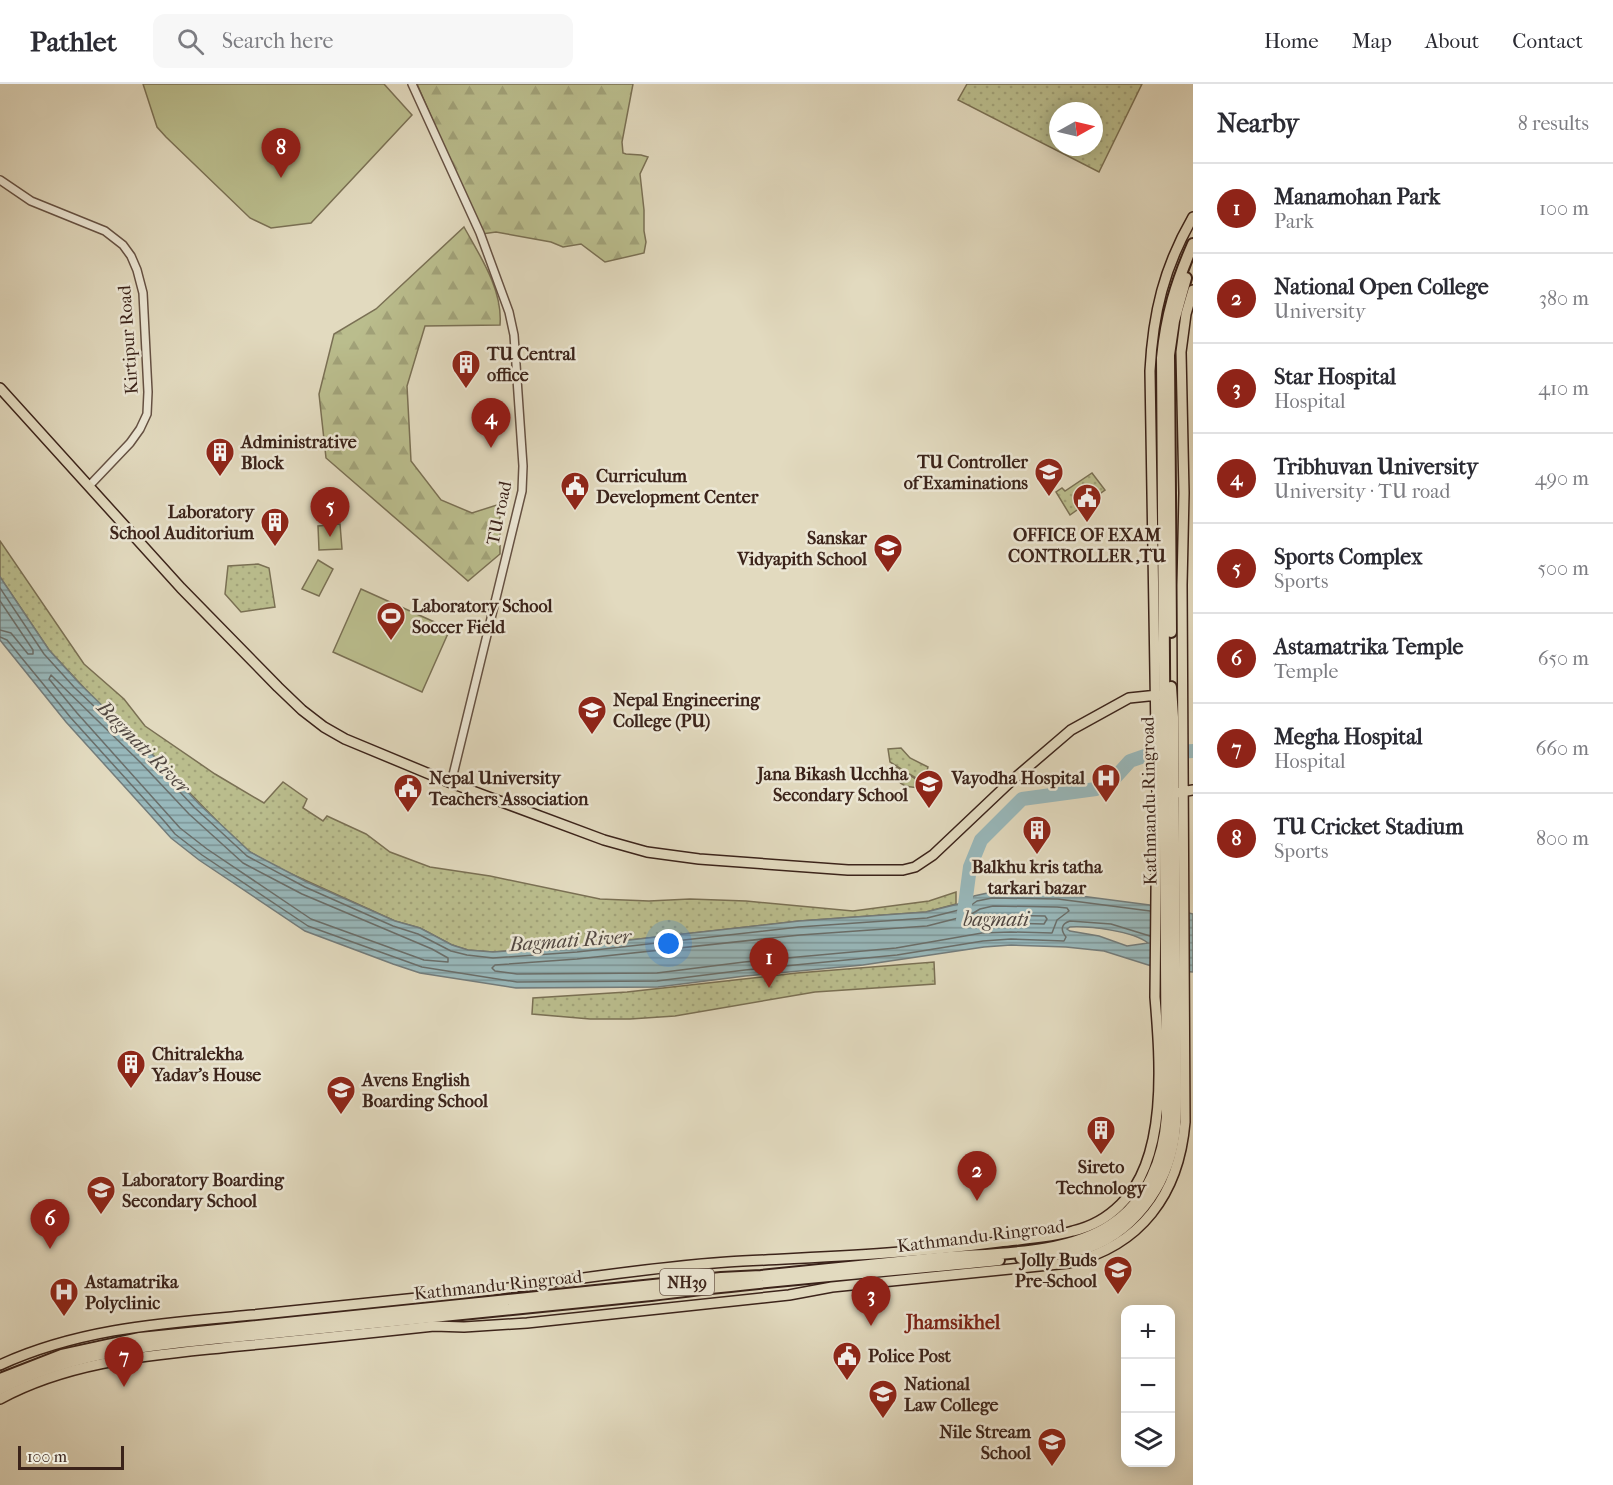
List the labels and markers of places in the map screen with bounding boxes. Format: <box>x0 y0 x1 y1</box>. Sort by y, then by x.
pin: 8 <box>262 128 300 178</box>
place label: TU Central office <box>486 344 577 386</box>
building icon: TU Central office <box>450 348 482 390</box>
pin: 4 <box>472 398 510 448</box>
place label: Administrative Block <box>240 432 357 474</box>
building icon: Administrative Block <box>204 436 236 478</box>
place label: TU Controller of Examinations <box>904 452 1028 494</box>
school or university icon: TU Controller of Examinations <box>1033 456 1065 498</box>
place label: Curriculum Development Center <box>596 466 759 508</box>
public building icon: Curriculum Development Center <box>559 470 591 512</box>
public building icon: OFFICE OF EXAM CONTROLLER ,TU <box>1071 482 1103 524</box>
pin: 5 <box>310 488 350 537</box>
place label: Laboratory School Auditorium <box>110 502 255 544</box>
building icon: Laboratory School Auditorium <box>259 506 291 548</box>
place label: OFFICE OF EXAM CONTROLLER ,TU <box>1008 525 1167 567</box>
place label: Sanskar Vidyapith School <box>736 528 868 570</box>
school or university icon: Sanskar Vidyapith School <box>872 532 904 574</box>
place label: Laboratory School Soccer Field <box>412 596 553 638</box>
sports icon: Laboratory School Soccer Field <box>375 600 407 642</box>
place label: Nepal Engineering College (PU) <box>613 690 761 732</box>
school or university icon: Nepal Engineering College (PU) <box>576 694 608 736</box>
hospital icon: Vayodha Hospital <box>1090 762 1122 804</box>
place label: Jana Bikash Ucchha Secondary School <box>755 764 909 806</box>
place label: Nepal University Teachers Association <box>428 768 589 810</box>
school or university icon: Jana Bikash Ucchha Secondary School <box>913 768 945 810</box>
place label: Vayodha Hospital <box>951 768 1086 789</box>
public building icon: Nepal University Teachers Association <box>392 772 424 814</box>
building icon: Balkhu kris tatha tarkari bazar <box>1021 814 1053 856</box>
place label: Balkhu kris tatha tarkari bazar <box>972 857 1103 899</box>
pin: 1 <box>750 938 788 988</box>
place label: Chitralekha Yadav's House <box>151 1044 261 1086</box>
building icon: Chitralekha Yadav's House <box>115 1048 147 1090</box>
place label: Avens English Boarding School <box>361 1070 489 1112</box>
school or university icon: Avens English Boarding School <box>325 1074 357 1116</box>
building icon: Sireto Technology <box>1085 1114 1117 1156</box>
pin: 2 <box>958 1152 996 1201</box>
place label: Sireto Technology <box>1055 1157 1147 1199</box>
place label: Laboratory Boarding Secondary School <box>122 1170 285 1212</box>
school or university icon: Laboratory Boarding Secondary School <box>85 1174 117 1216</box>
pin: 6 <box>31 1200 70 1249</box>
place label: Jolly Buds Pre-School <box>1015 1250 1098 1292</box>
school or university icon: Jolly Buds Pre-School <box>1102 1254 1134 1296</box>
place label: Astamatrika Polyclinic <box>84 1272 179 1314</box>
hospital icon: Astamatrika Polyclinic <box>48 1276 80 1318</box>
pin: 3 <box>852 1276 890 1326</box>
pin: 7 <box>104 1338 144 1387</box>
public building icon: Police Post <box>831 1340 863 1382</box>
place label: Police Post <box>868 1346 952 1367</box>
place label: National Law College <box>904 1374 999 1416</box>
school or university icon: National Law College <box>867 1378 899 1420</box>
place label: Nile Stream School <box>939 1422 1032 1464</box>
school or university icon: Nile Stream School <box>1036 1426 1068 1468</box>

